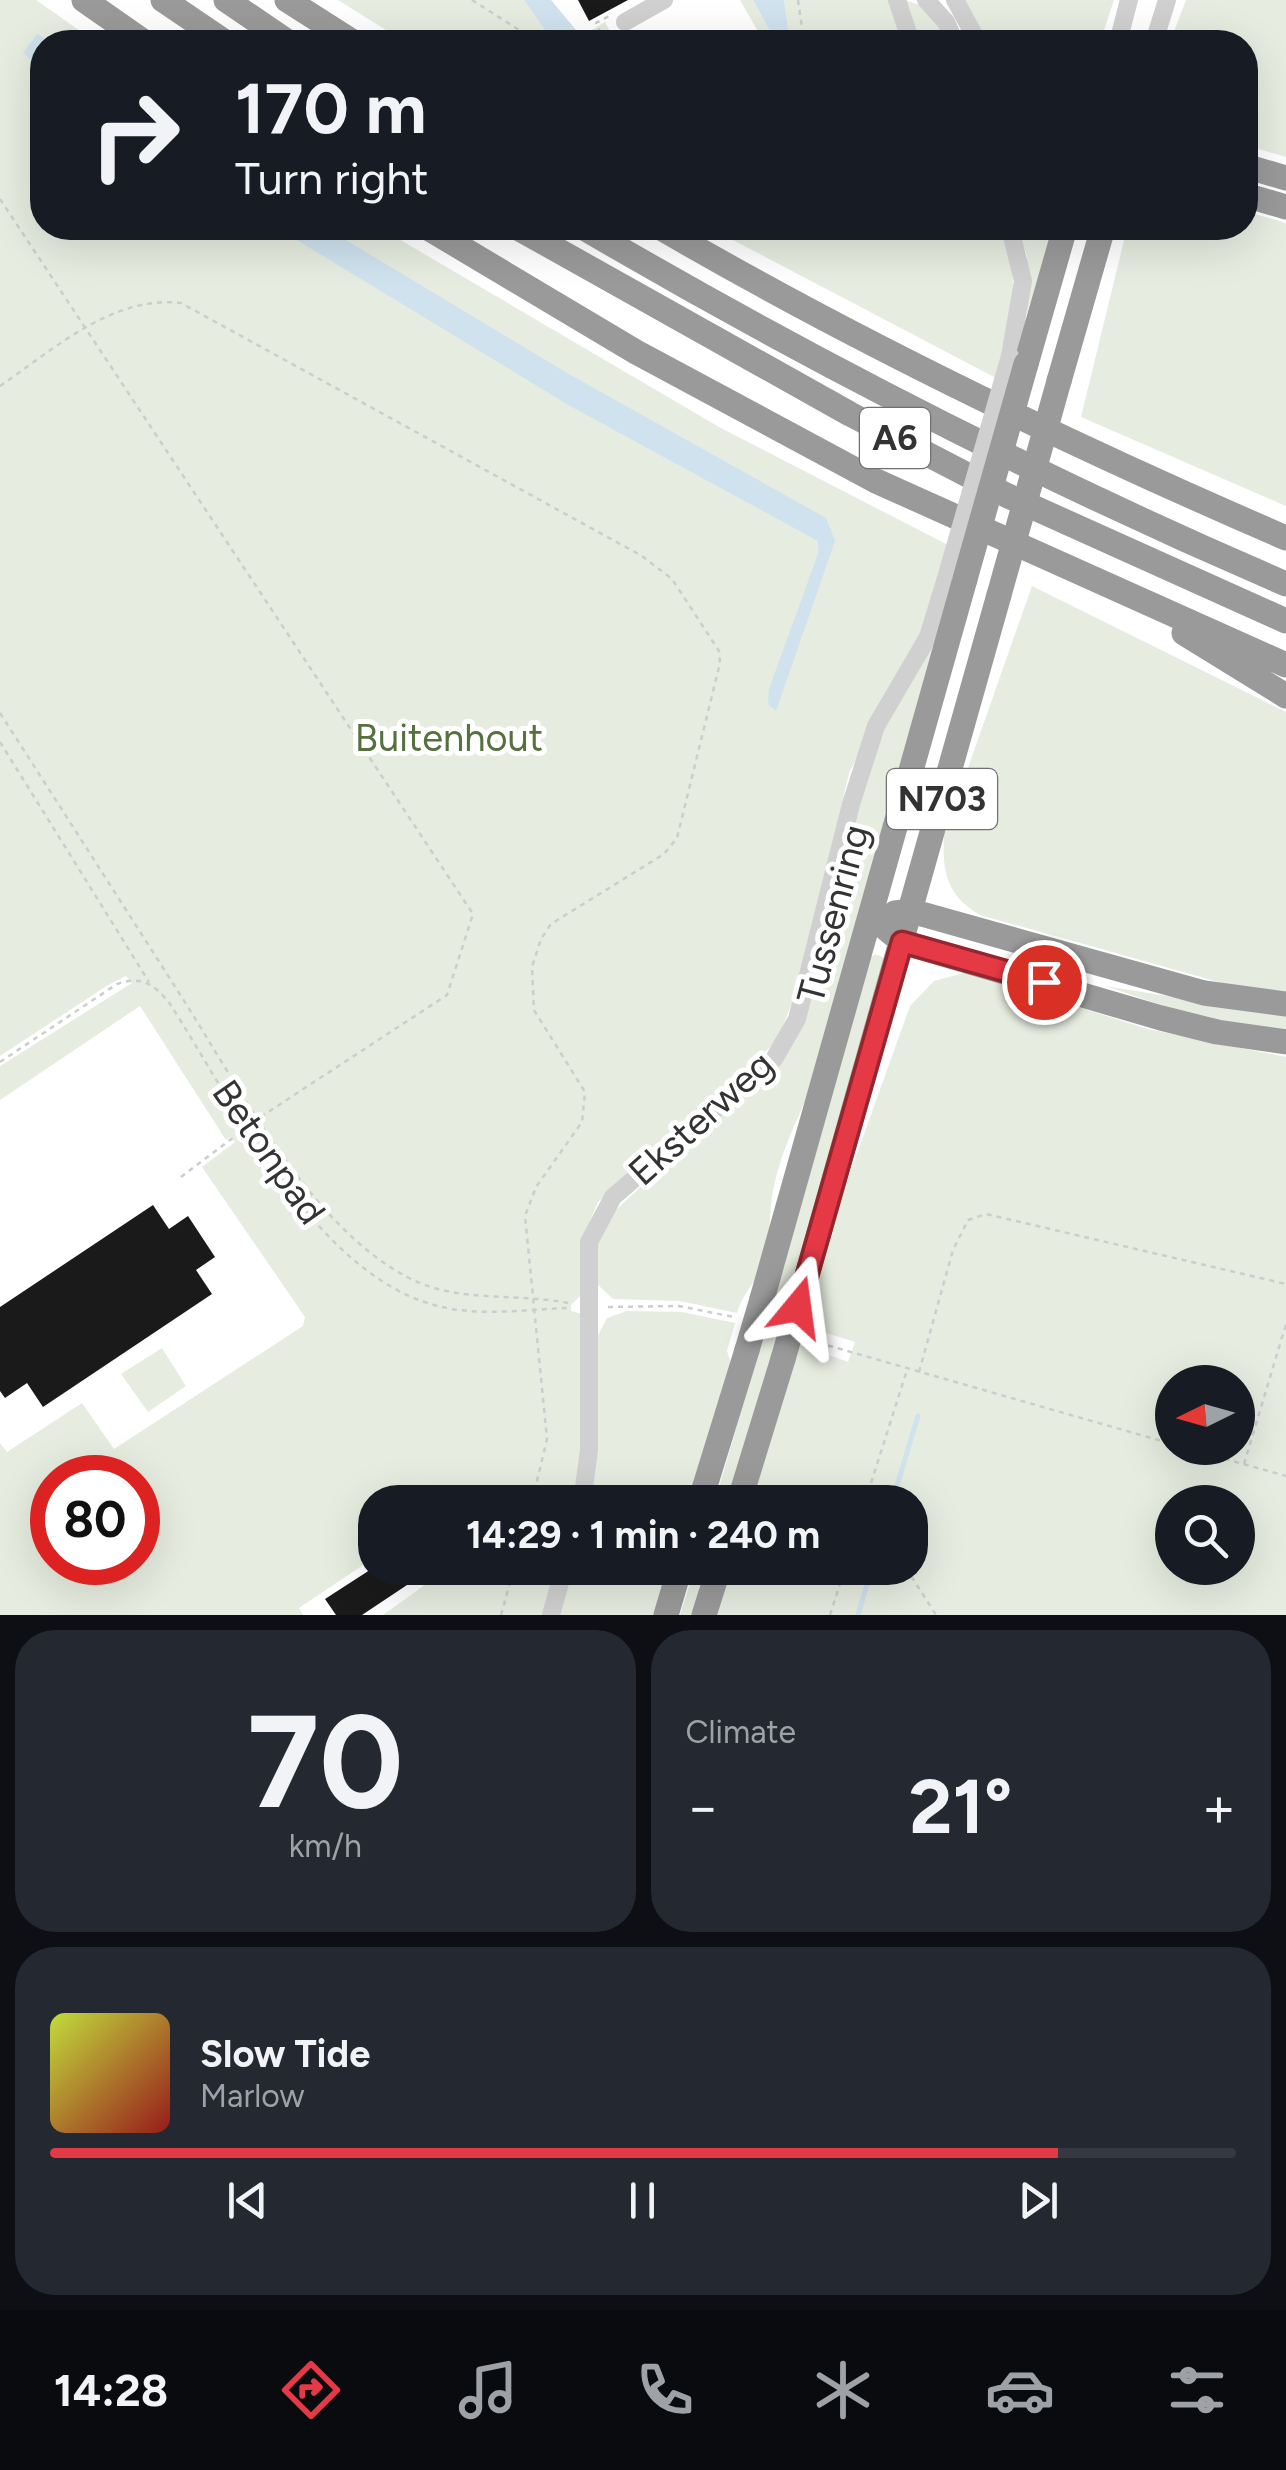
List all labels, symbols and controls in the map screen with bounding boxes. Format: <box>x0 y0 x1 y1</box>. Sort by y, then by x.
text: 170 m <box>235 66 427 151</box>
icon: right <box>70 70 200 200</box>
text: Turn right <box>235 151 428 205</box>
road number: A6 <box>860 408 930 468</box>
park label: Buitenhout <box>355 715 543 761</box>
road number: N703 <box>887 769 997 829</box>
street label: Tussenring <box>787 820 879 1008</box>
pin <box>1002 940 1087 1025</box>
icon: arrive <box>1017 955 1072 1010</box>
street label: Eksterweg <box>619 1041 783 1195</box>
street label: Betonpad <box>203 1071 335 1233</box>
position arrow <box>746 1255 850 1359</box>
north arrow <box>1155 1365 1255 1465</box>
map controls <box>1155 1365 1255 1585</box>
speed limit sign: 80 <box>30 1455 160 1585</box>
button: search <box>1155 1485 1255 1585</box>
text: 14:29 · 1 min · 240 m <box>466 1512 820 1558</box>
text: 70 <box>247 1684 404 1840</box>
text: Climate <box>686 1713 796 1751</box>
text: 21° <box>909 1762 1012 1852</box>
text: − <box>686 1774 720 1840</box>
text: + <box>1202 1774 1236 1840</box>
text: km/h <box>289 1827 362 1865</box>
text: Slow Tide <box>200 2031 370 2077</box>
text: Marlow <box>200 2077 304 2115</box>
icon: previous <box>220 2173 275 2228</box>
icon: pause <box>615 2173 670 2228</box>
icon: next <box>1011 2173 1066 2228</box>
icon: directions <box>276 2355 346 2425</box>
icon: music <box>453 2355 523 2425</box>
icon: phone <box>630 2355 700 2425</box>
icon: climate <box>808 2355 878 2425</box>
icon: car <box>985 2355 1055 2425</box>
icon: filters <box>1162 2355 1232 2425</box>
text: 14:28 <box>54 2363 168 2417</box>

